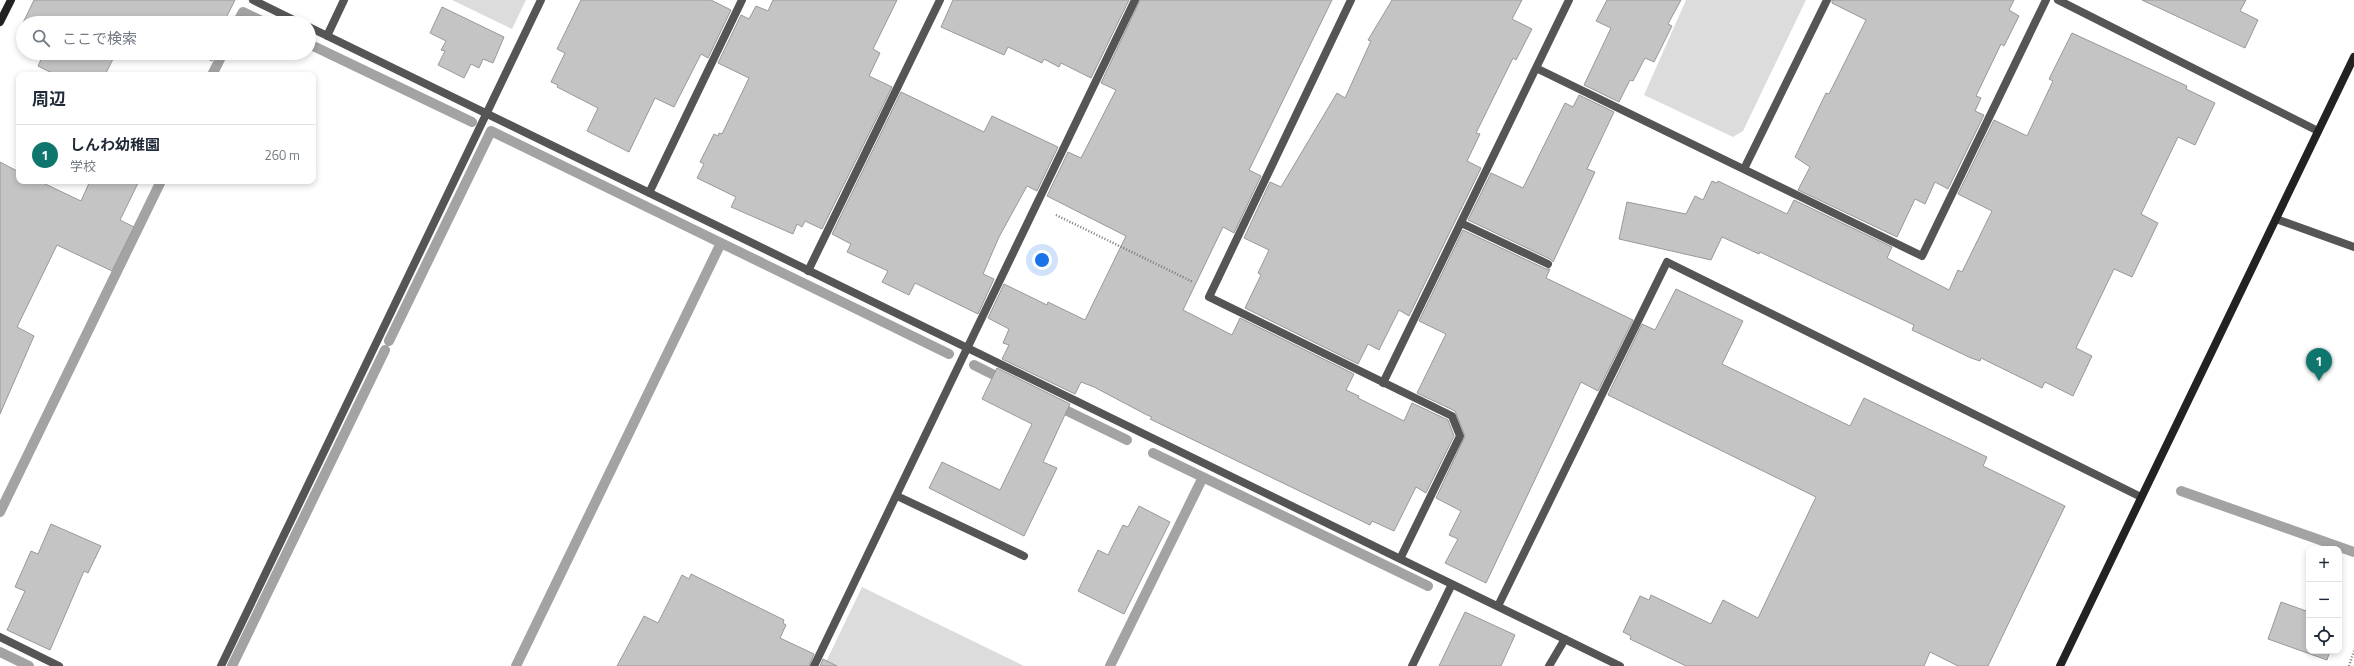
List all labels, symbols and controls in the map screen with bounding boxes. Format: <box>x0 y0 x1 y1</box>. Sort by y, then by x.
search box <box>16 16 316 60</box>
icon: search <box>30 27 52 49</box>
text: ここで検索 <box>62 27 137 50</box>
text: 周辺 <box>32 86 66 112</box>
text: しんわ幼稚園 <box>70 133 160 156</box>
text: 1 <box>41 145 49 165</box>
text: 260 m <box>264 145 300 165</box>
text: 学校 <box>70 156 96 176</box>
your location <box>1032 250 1052 270</box>
pin: 1 <box>2306 348 2332 381</box>
map controls <box>2306 546 2342 654</box>
button: + <box>2306 546 2342 582</box>
button: − <box>2306 582 2342 618</box>
button: locate <box>2306 618 2342 654</box>

